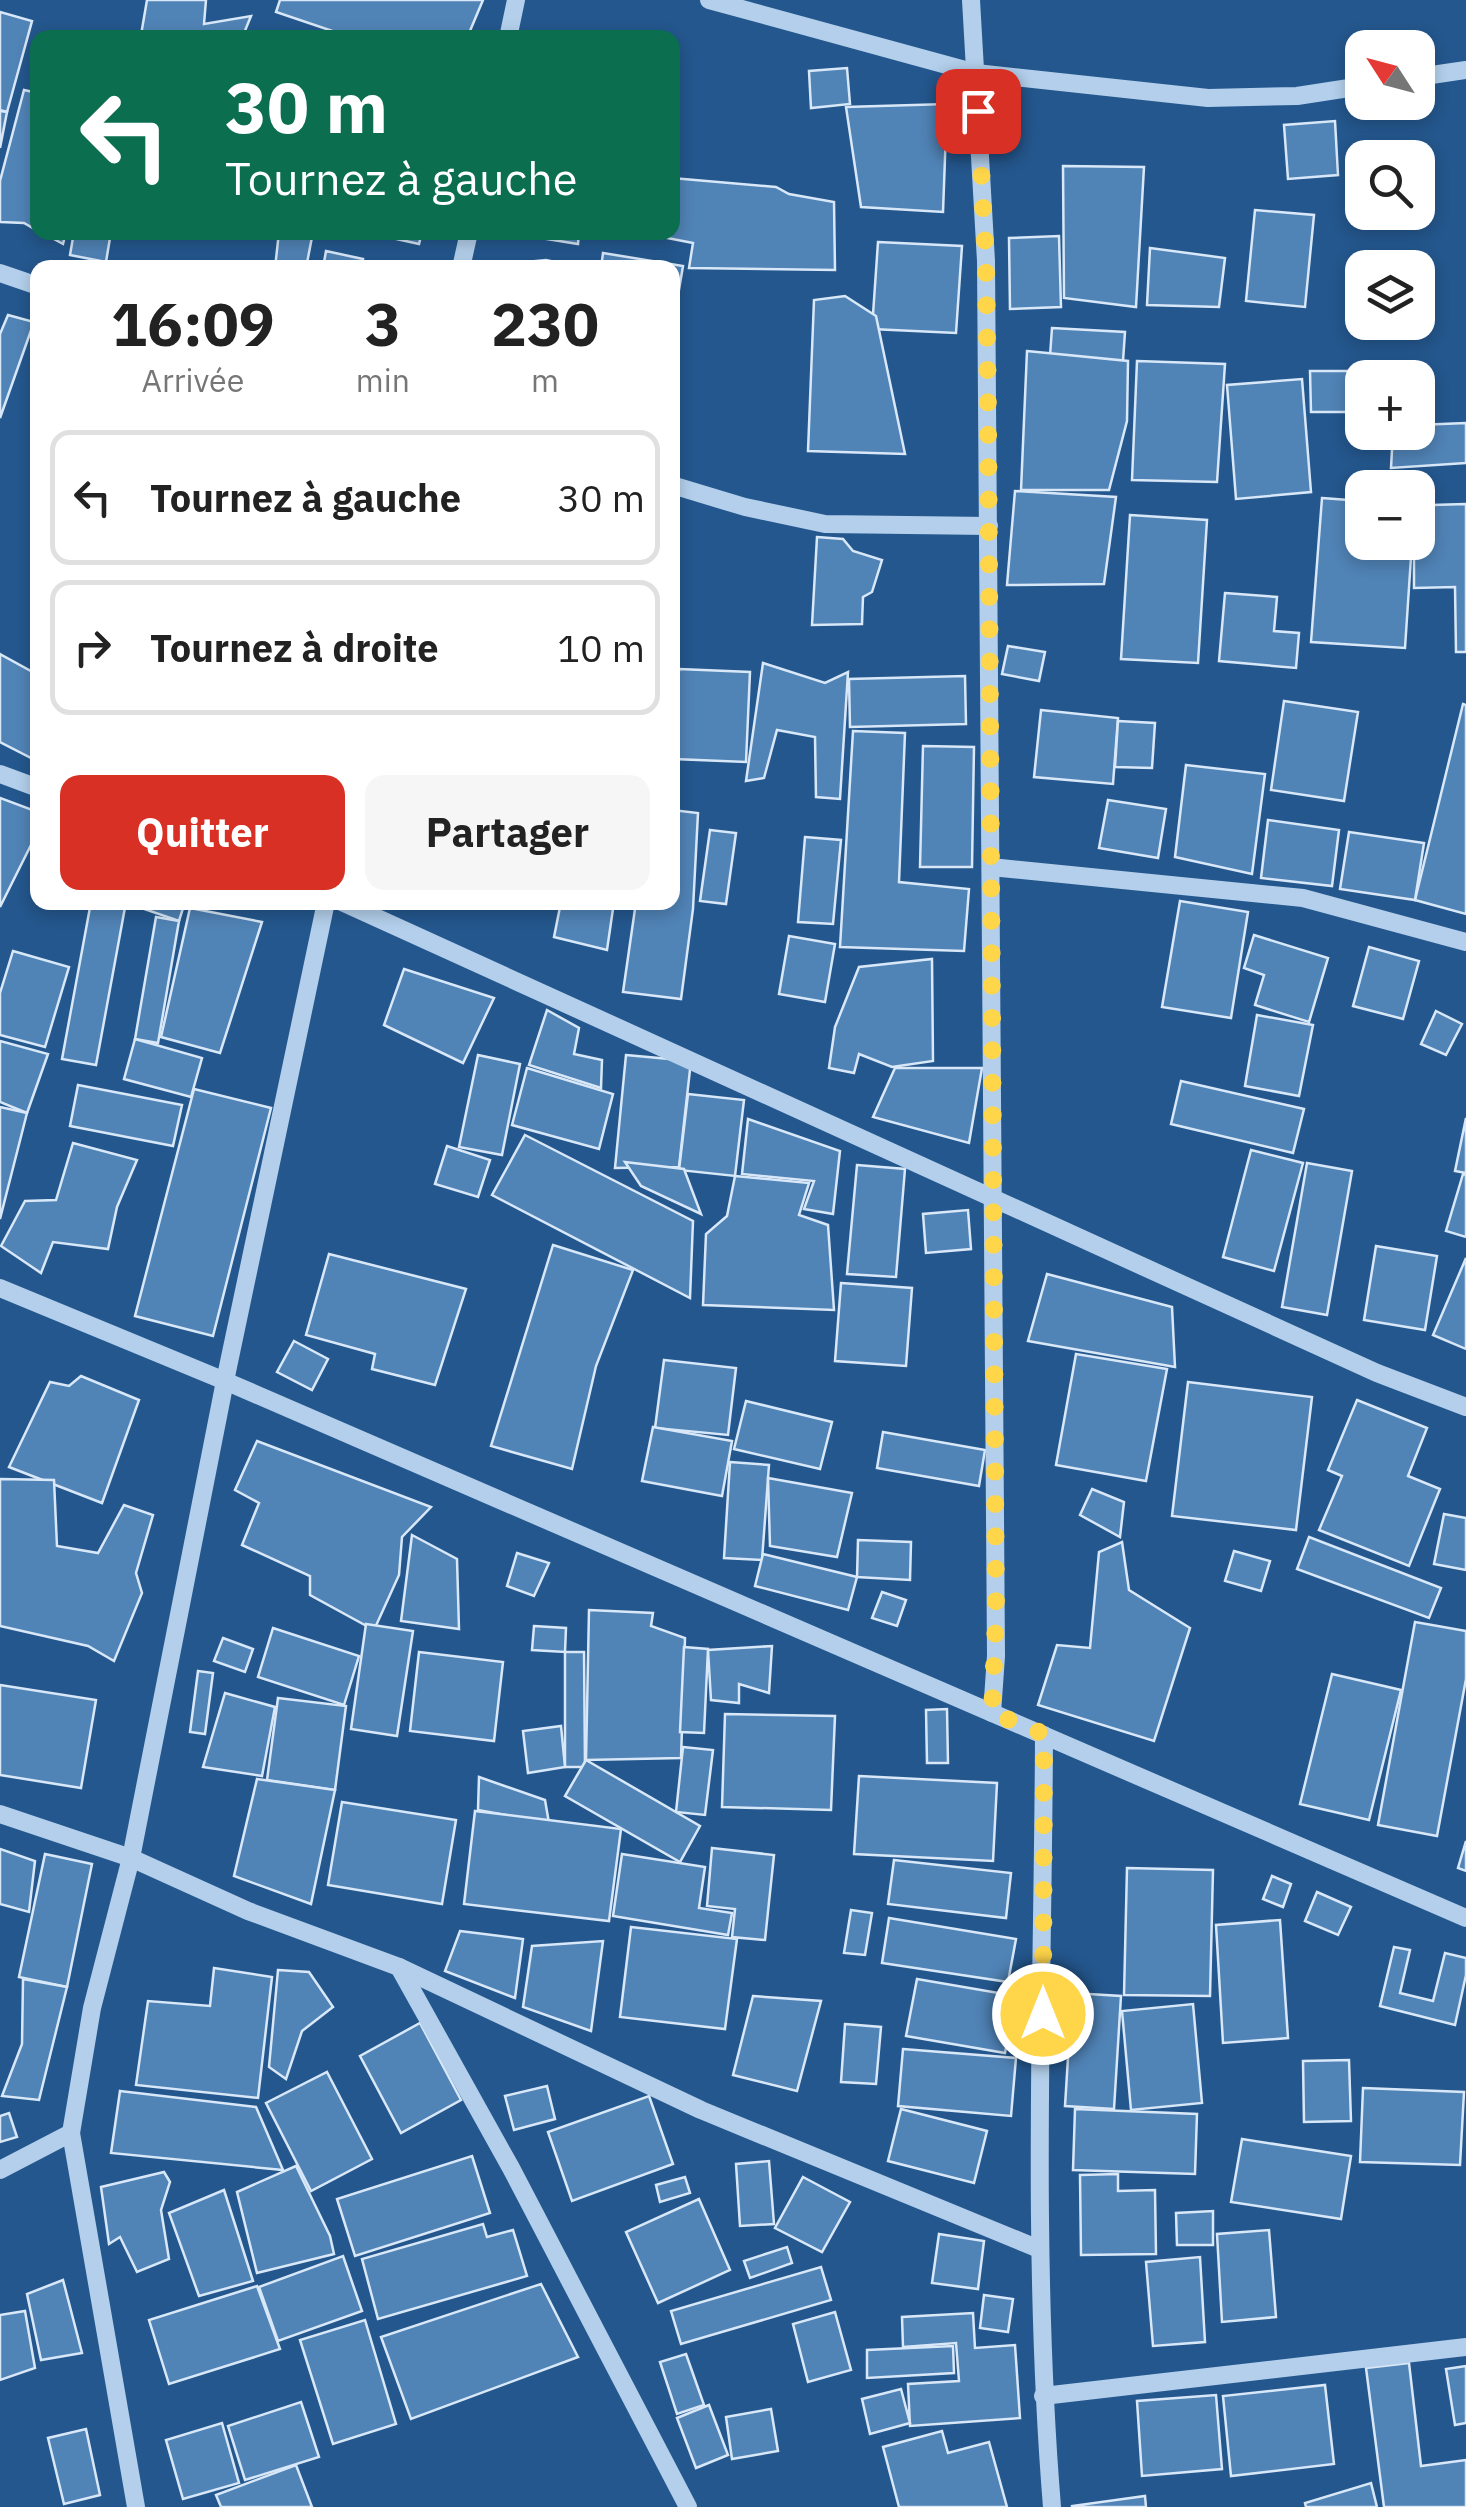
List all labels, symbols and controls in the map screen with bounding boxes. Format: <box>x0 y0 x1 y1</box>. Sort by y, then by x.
north arrow <box>1345 30 1435 120</box>
map controls <box>1345 30 1435 560</box>
text: 30 m <box>225 61 388 152</box>
pin <box>936 69 1021 154</box>
icon: left <box>60 70 190 200</box>
icon: arrive <box>951 84 1006 139</box>
button: search <box>1345 140 1435 230</box>
text: Tournez à gauche <box>225 149 577 207</box>
button: layers <box>1345 250 1435 340</box>
text: 16:09 <box>111 284 275 363</box>
text: 3 <box>365 284 401 363</box>
text: 230 <box>491 284 599 363</box>
text: Arrivée <box>142 359 244 401</box>
text: min <box>356 359 410 401</box>
text: m <box>531 359 559 401</box>
button: + <box>1345 360 1435 450</box>
icon: left <box>65 470 120 525</box>
button: − <box>1345 470 1435 560</box>
text: Tournez à gauche <box>150 473 461 522</box>
text: 30 m <box>557 473 645 522</box>
icon: right <box>65 620 120 675</box>
text: Tournez à droite <box>150 623 439 672</box>
text: 10 m <box>557 623 645 672</box>
button: Quitter <box>60 775 345 890</box>
button: Partager <box>365 775 650 890</box>
position arrow <box>991 1962 1095 2066</box>

